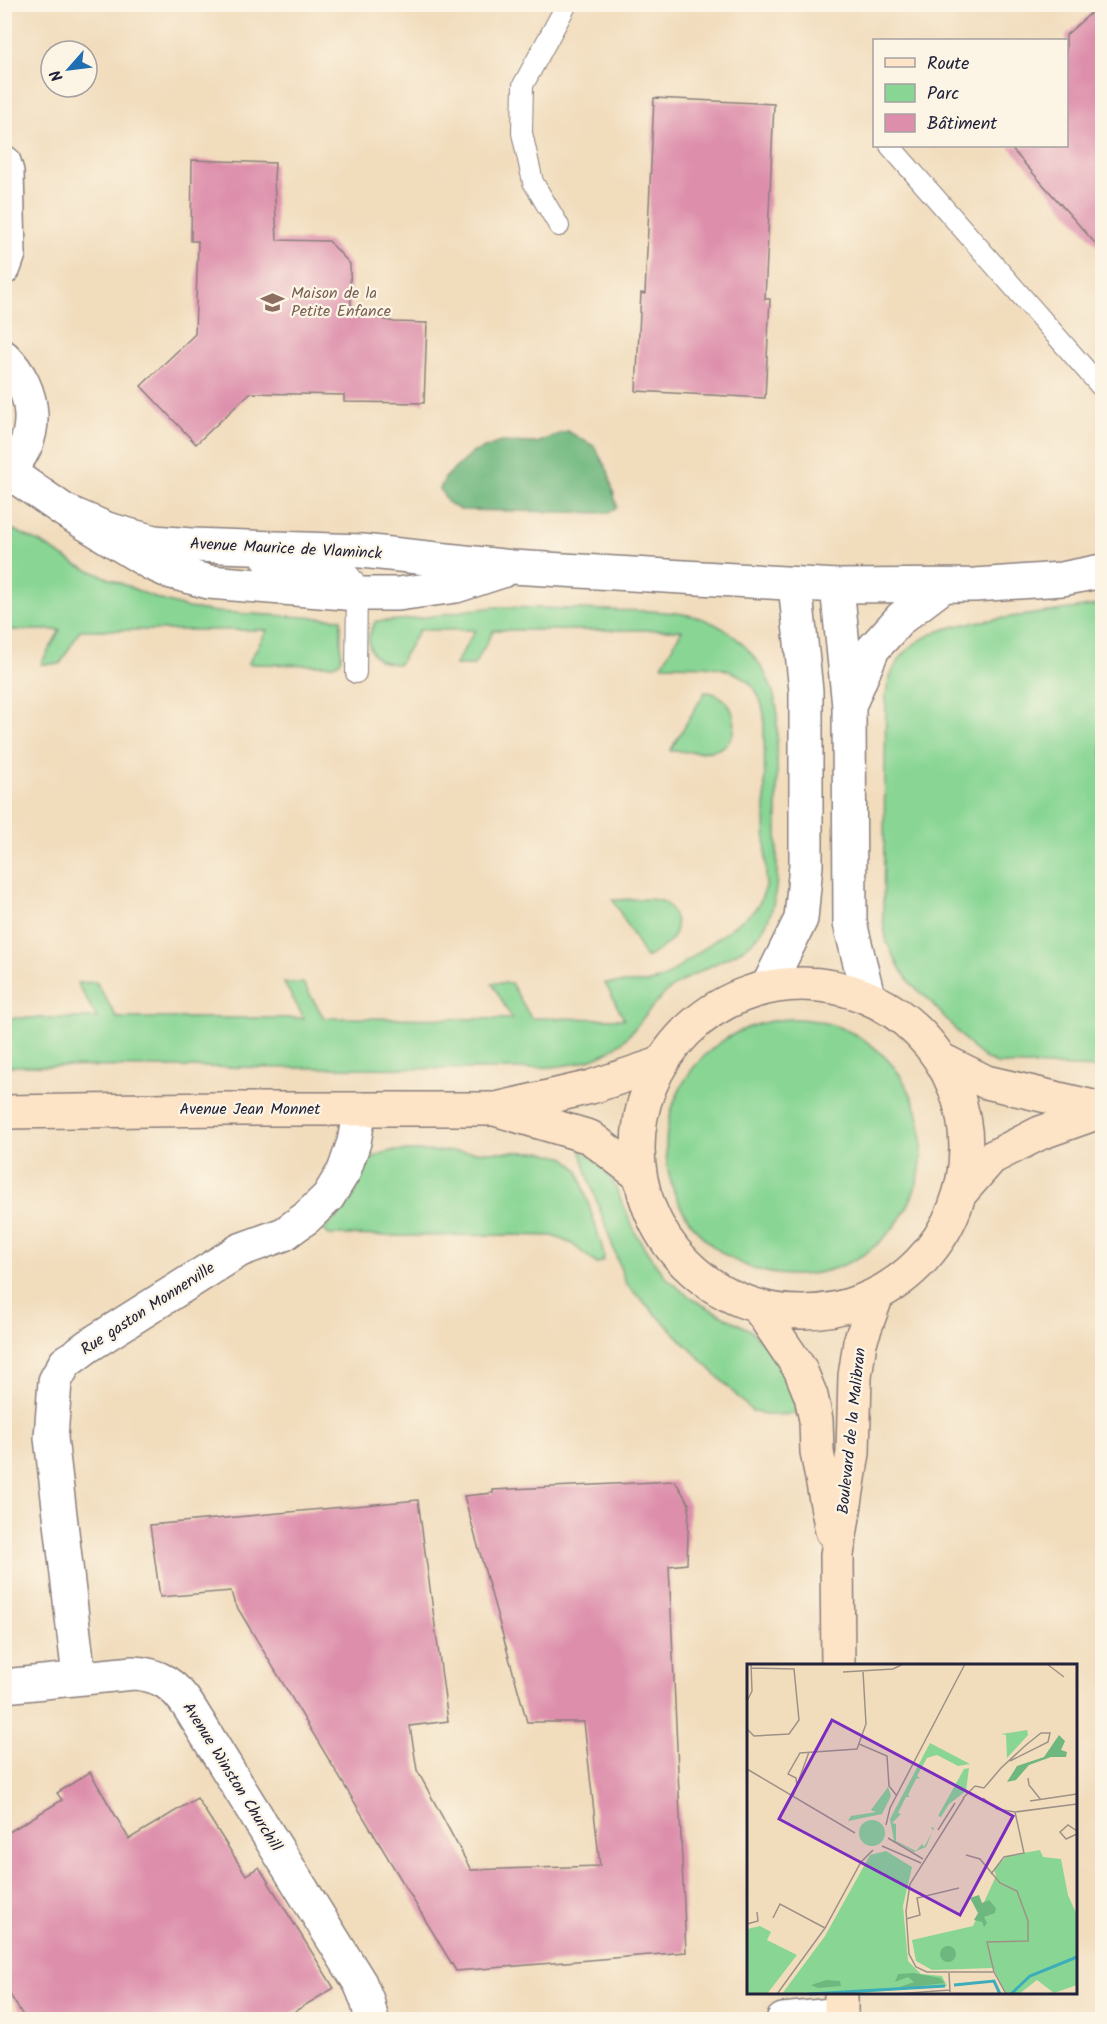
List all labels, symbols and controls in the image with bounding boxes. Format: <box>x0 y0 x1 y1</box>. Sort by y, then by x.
north arrow <box>39 39 99 99</box>
legend <box>873 39 1068 147</box>
text: Route <box>927 50 969 79</box>
text: N <box>44 65 70 86</box>
text: Parc <box>927 80 959 109</box>
text: Bâtiment <box>927 110 998 139</box>
place label: Maison de la Petite Enfance <box>291 281 391 324</box>
school or university icon: Maison de la Petite Enfance <box>260 289 286 315</box>
street label: Avenue Maurice de Vlaminck <box>189 531 383 567</box>
street label: Avenue Jean Monnet <box>180 1097 321 1122</box>
street label: Rue gaston Monnerville <box>76 1256 220 1362</box>
street label: Boulevard de la Malibran <box>831 1347 873 1515</box>
inset map <box>747 1664 1077 1994</box>
street label: Avenue Winston Churchill <box>176 1697 288 1857</box>

